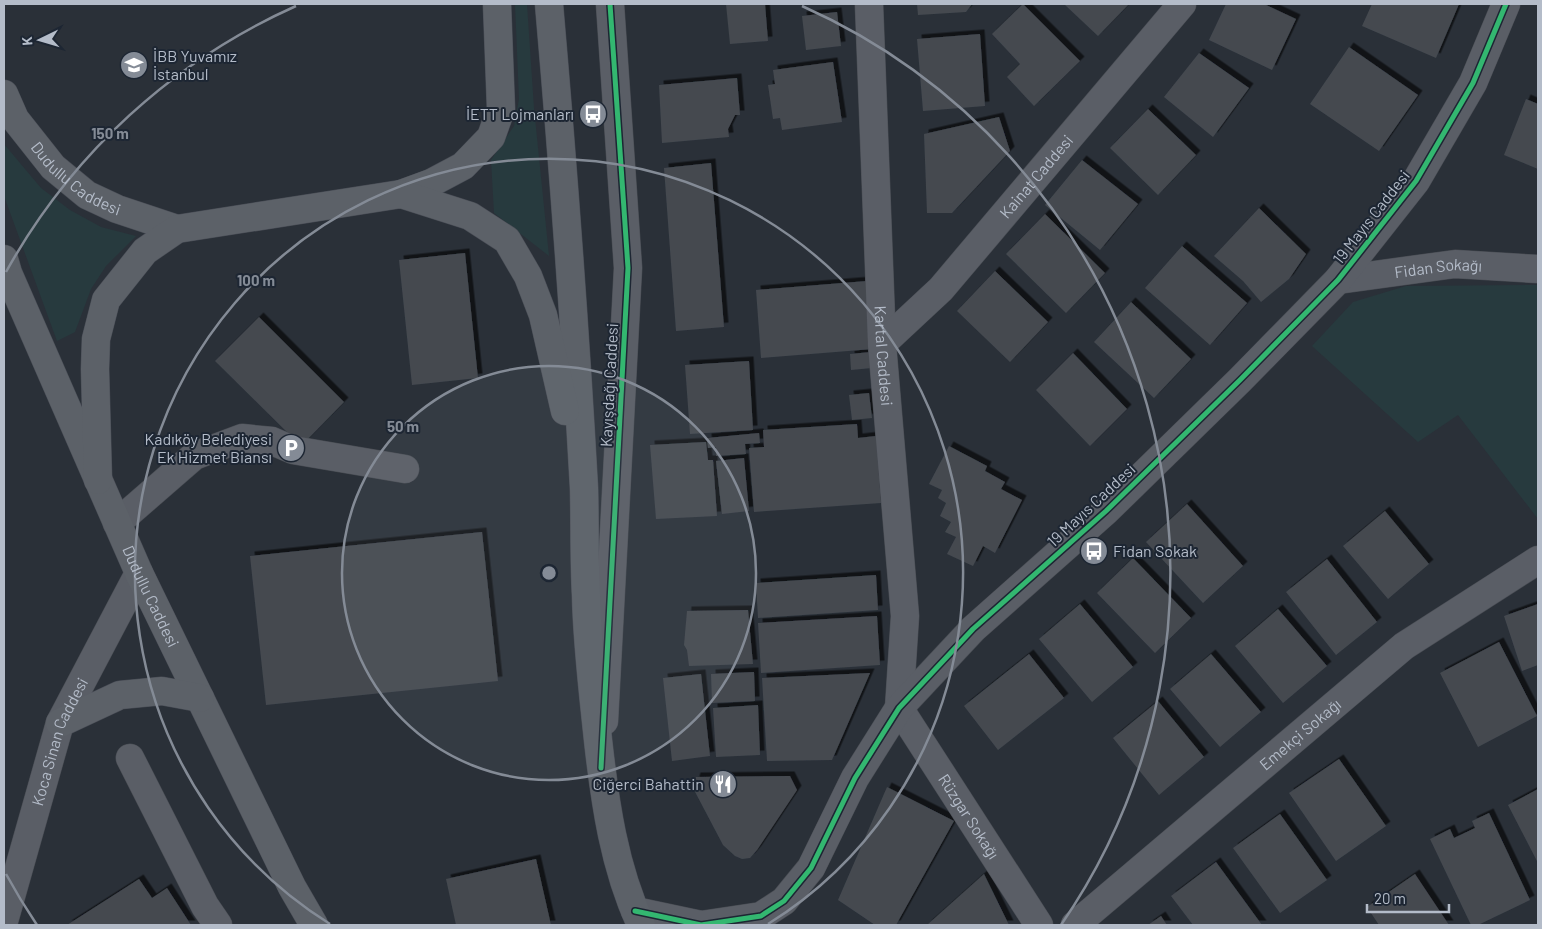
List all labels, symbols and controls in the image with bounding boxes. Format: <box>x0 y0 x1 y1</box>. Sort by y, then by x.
north arrow <box>15 15 65 65</box>
text: K <box>18 36 35 46</box>
place label: İBB Yuvamız İstanbul <box>153 46 237 83</box>
school or university icon: İBB Yuvamız İstanbul <box>119 50 149 80</box>
bus stop icon: İETT Lojmanları <box>578 99 608 129</box>
place label: İETT Lojmanları <box>466 104 574 123</box>
text: 150 m <box>91 124 129 142</box>
street label: Kainat Caddesi <box>995 131 1076 222</box>
street label: Dudullu Caddesi <box>28 138 123 219</box>
street label: 19 Mayıs Caddesi <box>1328 166 1413 267</box>
street label: Fidan Sokağı <box>1393 254 1483 281</box>
text: 100 m <box>237 271 275 289</box>
street label: Kartal Caddesi <box>872 305 897 407</box>
street label: Kayışdağı Caddesi <box>596 323 621 447</box>
text: 50 m <box>387 417 419 435</box>
place label: Kadıköy Belediyesi Ek Hizmet Biansı <box>145 429 272 466</box>
parking icon: Kadıköy Belediyesi Ek Hizmet Biansı <box>276 433 306 463</box>
street label: 19 Mayıs Caddesi <box>1043 459 1139 550</box>
bus stop icon: Fidan Sokak <box>1079 536 1109 566</box>
place label: Fidan Sokak <box>1113 541 1197 560</box>
street label: Dudullu Caddesi <box>119 542 184 650</box>
centre of rings <box>540 564 558 582</box>
street label: Koca Sinan Caddesi <box>27 674 91 808</box>
street label: Emekçi Sokağı <box>1255 694 1344 774</box>
restaurant icon: Ciğerci Bahattin <box>708 769 738 799</box>
street label: Rüzgar Sokağı <box>935 770 1004 862</box>
place label: Ciğerci Bahattin <box>593 774 704 793</box>
scale bar <box>1367 882 1450 914</box>
text: 20 m <box>1374 889 1406 907</box>

